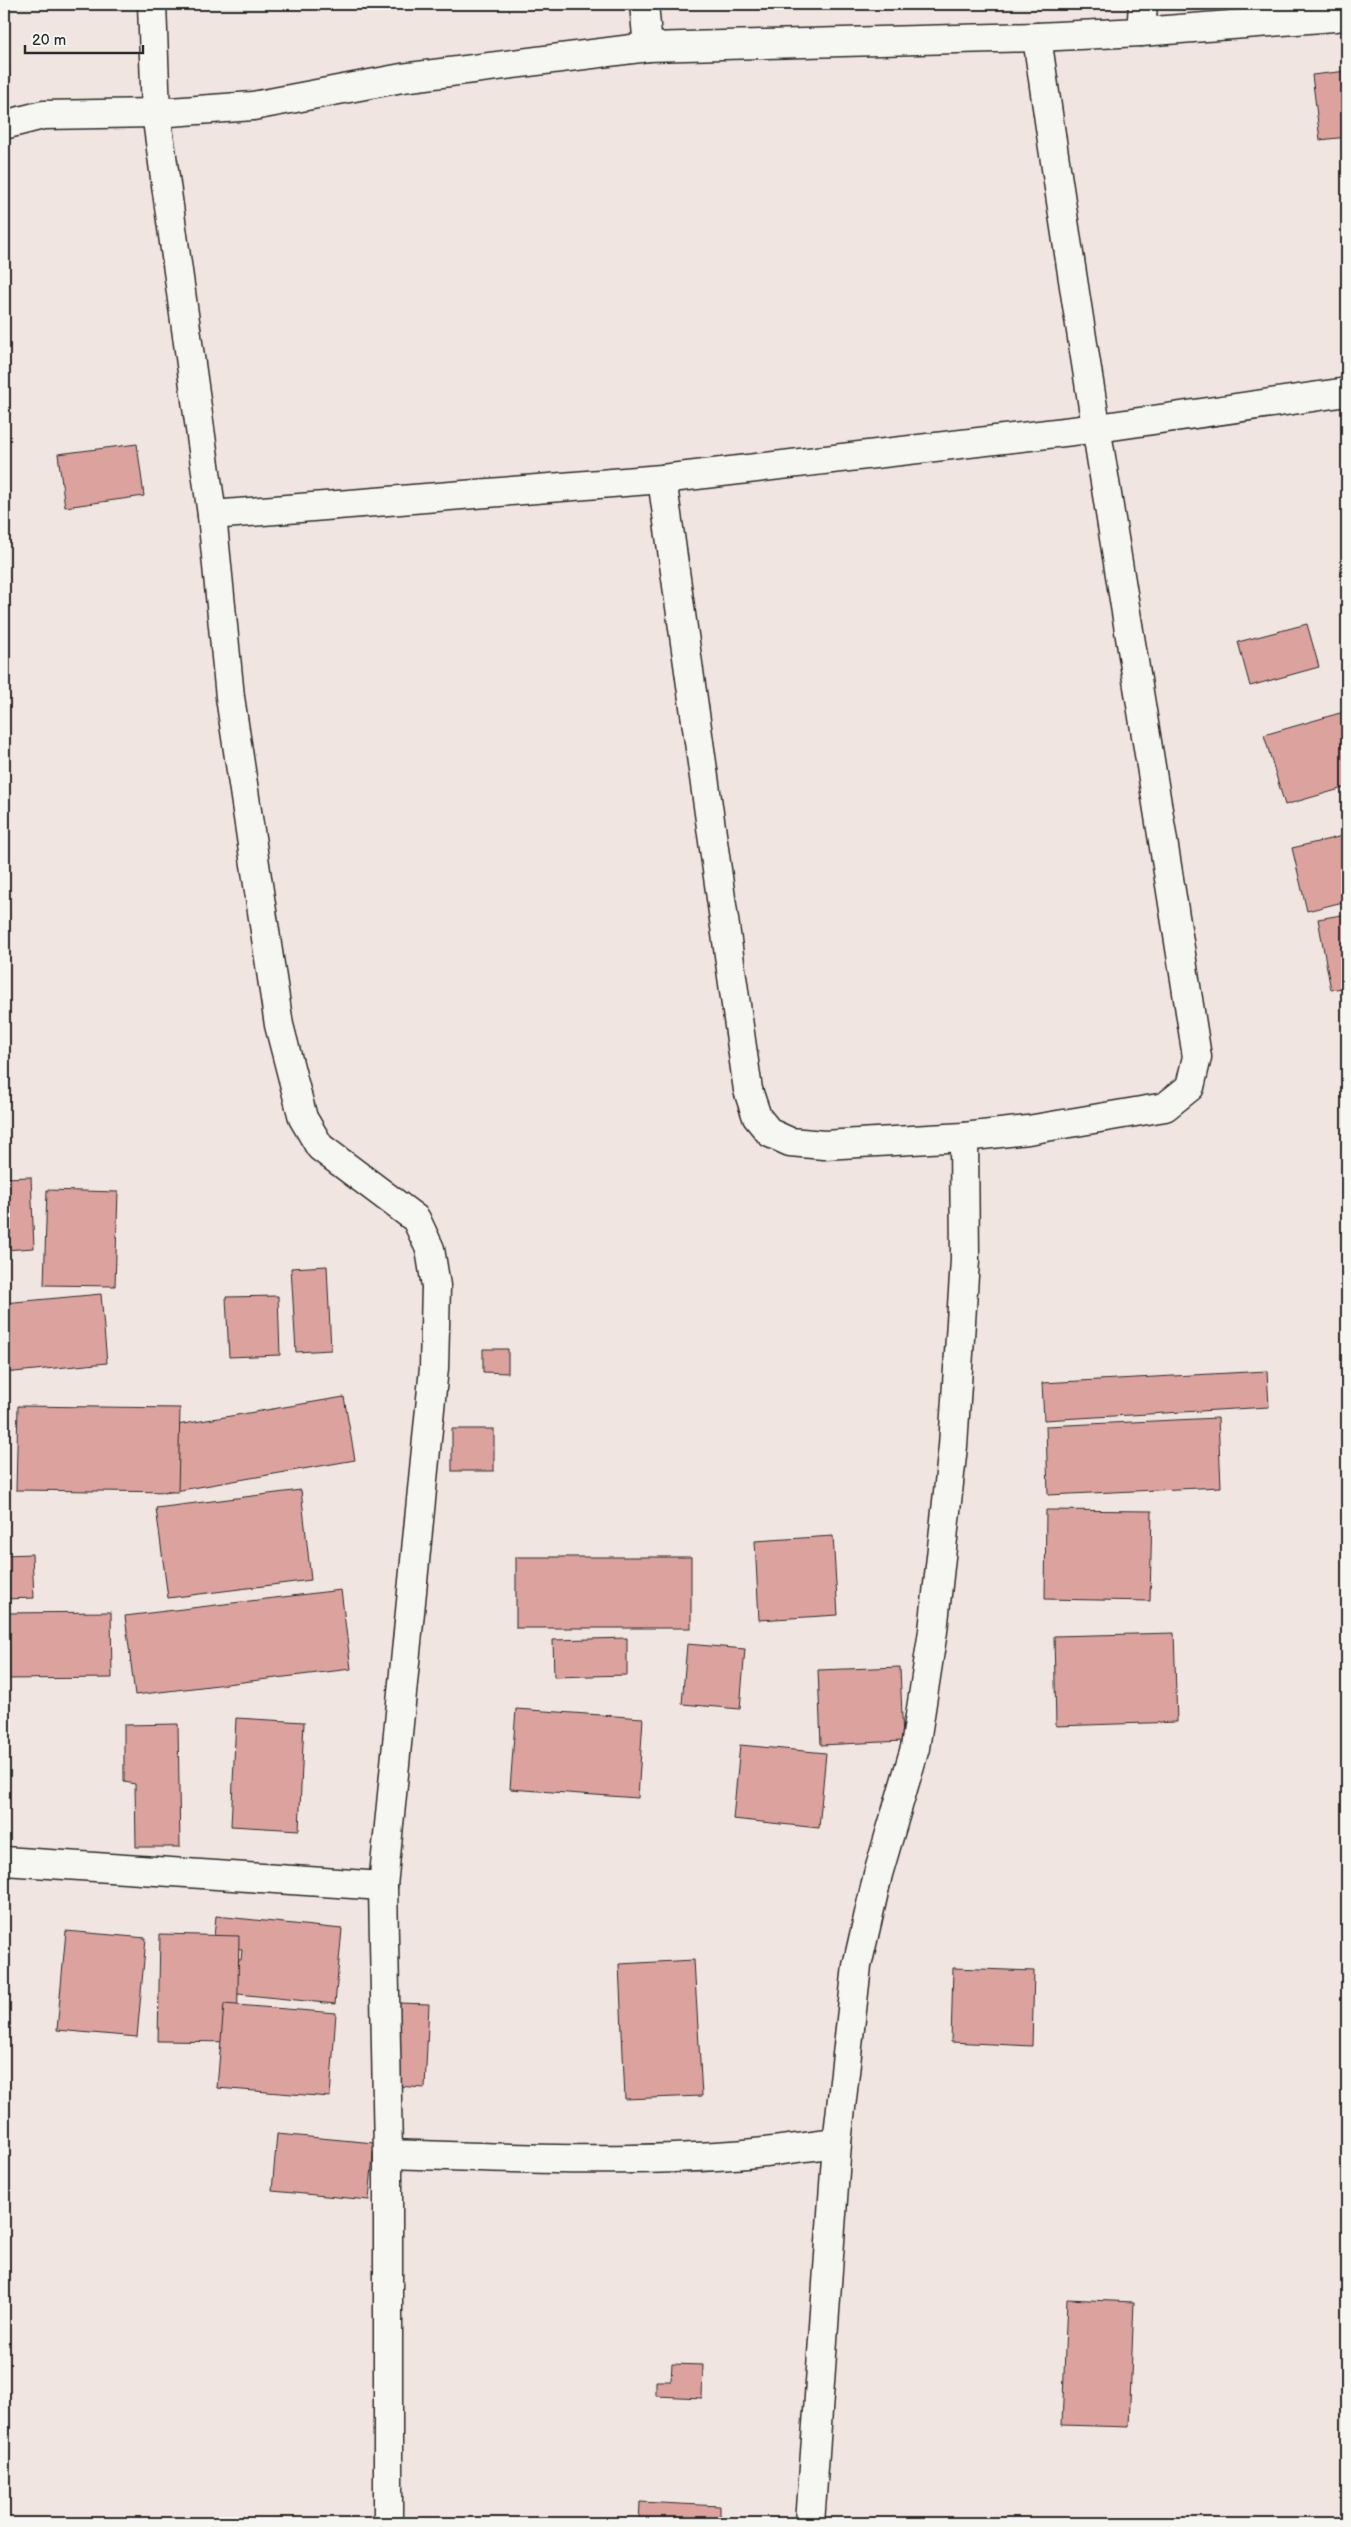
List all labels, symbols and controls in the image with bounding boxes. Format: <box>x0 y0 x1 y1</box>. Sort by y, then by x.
scale bar <box>25 22 142 54</box>
text: 20 m <box>32 31 66 50</box>

